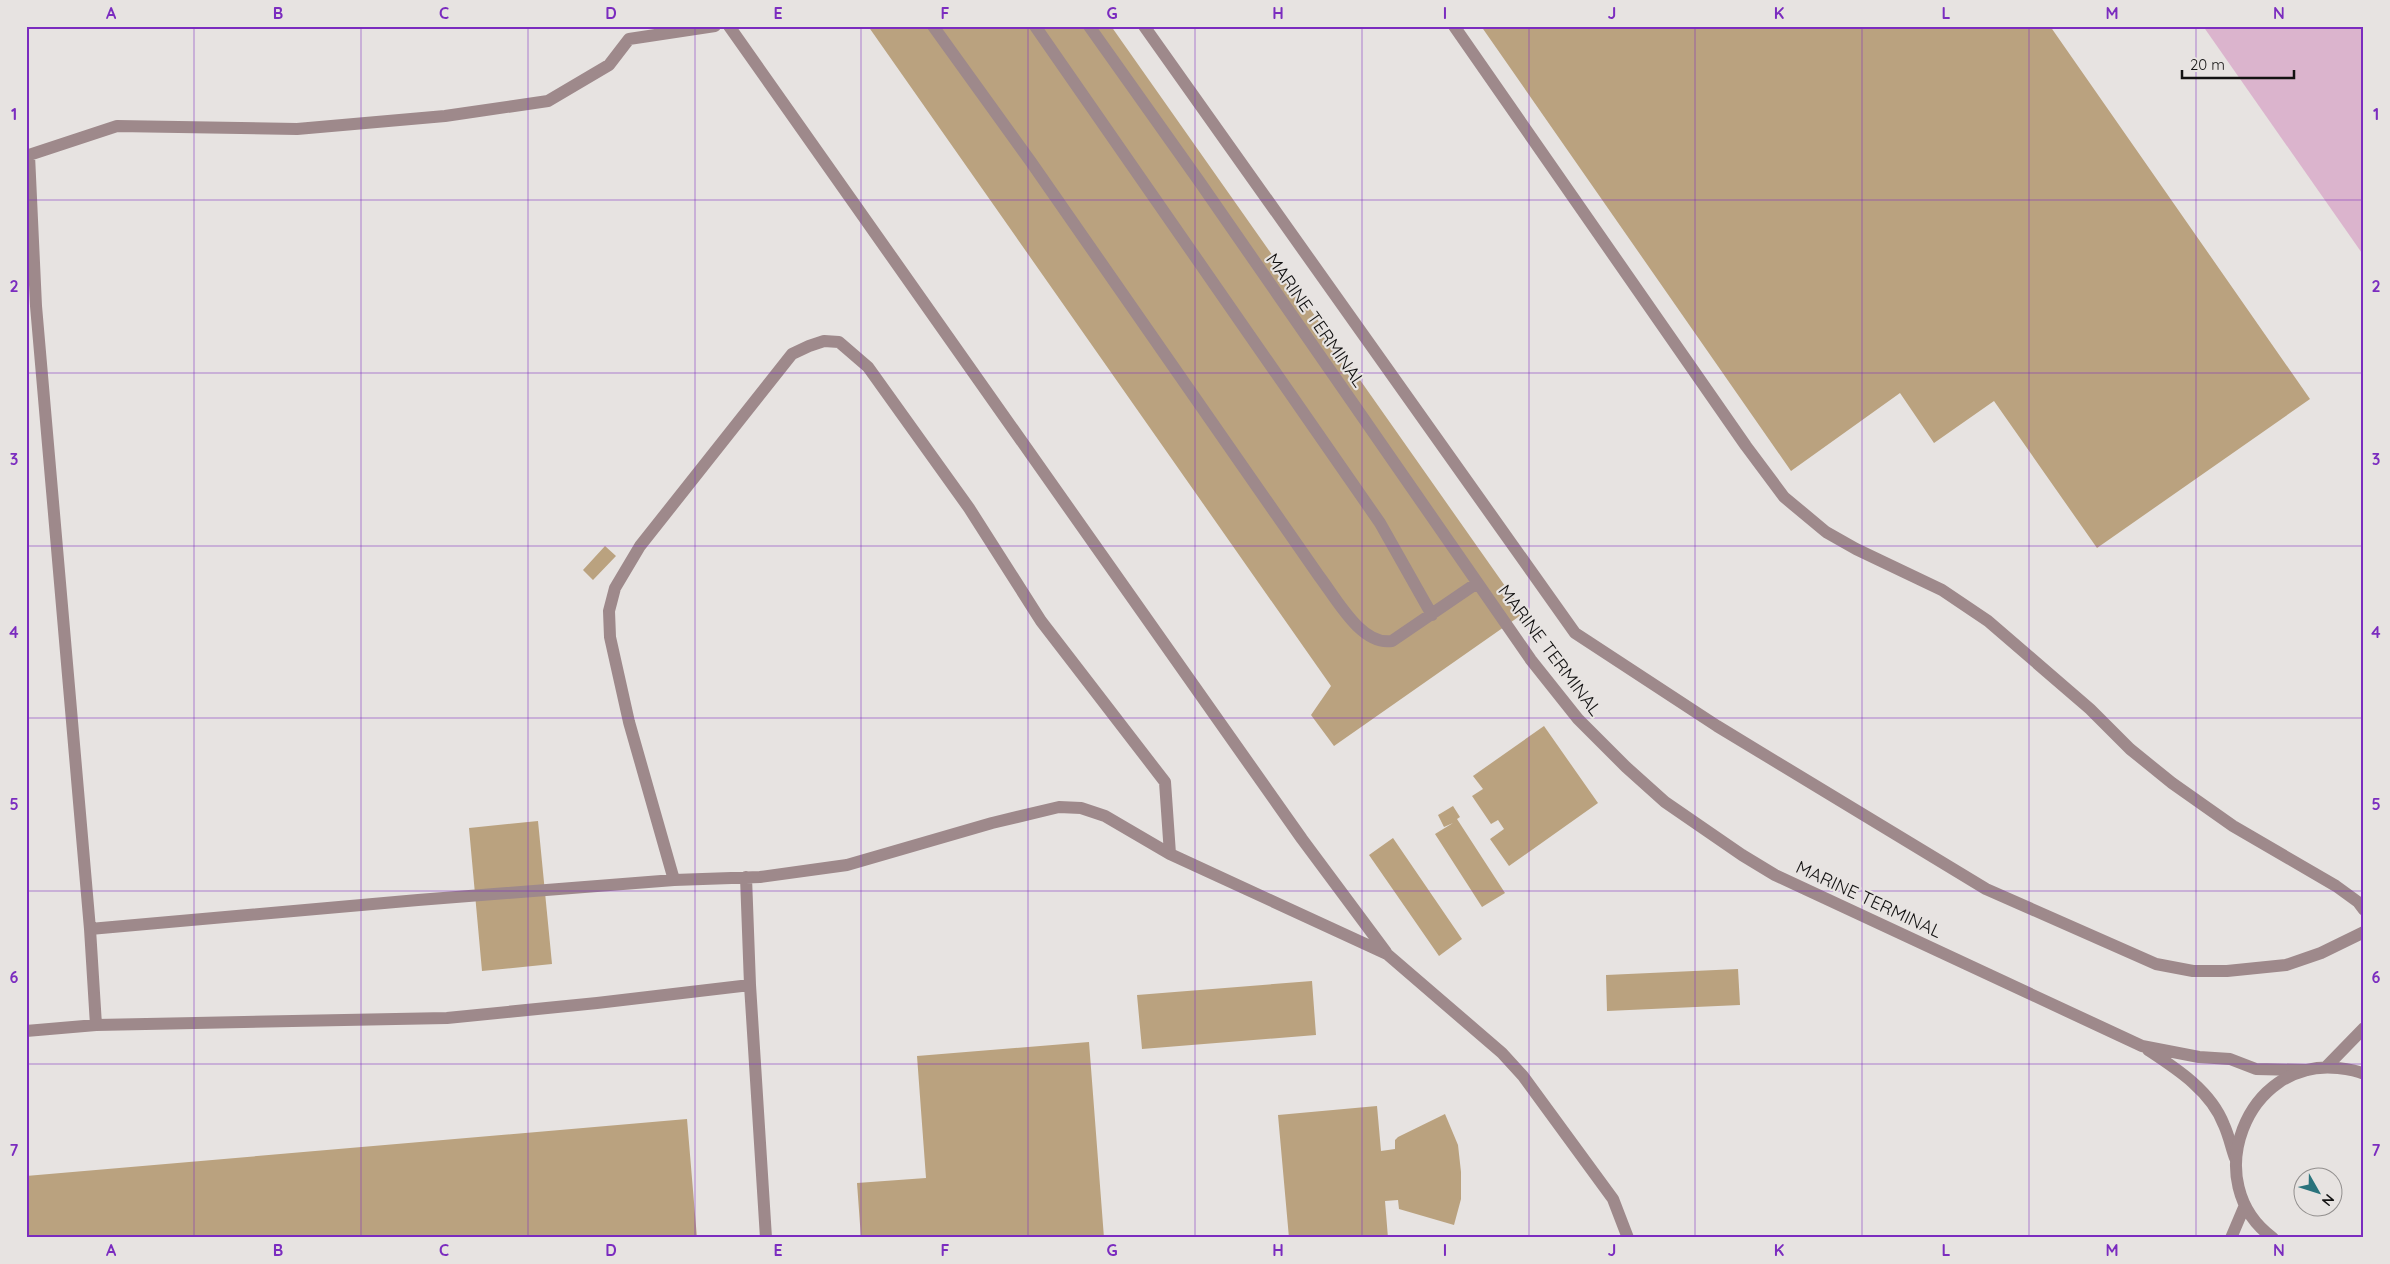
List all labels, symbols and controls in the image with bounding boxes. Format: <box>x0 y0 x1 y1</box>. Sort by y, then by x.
text: A <box>106 3 117 23</box>
text: B <box>273 3 283 23</box>
text: C <box>439 3 449 23</box>
text: D <box>605 3 617 23</box>
text: E <box>773 3 783 23</box>
text: F <box>941 3 950 23</box>
text: G <box>1106 3 1118 23</box>
text: H <box>1272 3 1284 23</box>
text: I <box>1443 3 1447 23</box>
text: J <box>1608 3 1616 23</box>
text: K <box>1774 3 1784 23</box>
text: L <box>1942 3 1951 23</box>
text: M <box>2105 3 2119 23</box>
text: N <box>2273 3 2285 23</box>
scale bar <box>2182 48 2295 80</box>
text: 20 m <box>2190 55 2225 74</box>
text: 1 <box>11 104 17 124</box>
text: 1 <box>2373 104 2379 124</box>
street label: MARINE TERMINAL <box>1261 249 1371 392</box>
text: 2 <box>9 276 19 296</box>
text: 2 <box>2371 276 2381 296</box>
text: 3 <box>10 449 18 469</box>
text: 3 <box>2372 449 2380 469</box>
street label: MARINE TERMINAL <box>1493 580 1607 720</box>
text: 4 <box>9 622 19 642</box>
text: 4 <box>2371 622 2381 642</box>
text: 5 <box>9 794 19 814</box>
text: 5 <box>2371 794 2381 814</box>
street label: MARINE TERMINAL <box>1792 855 1946 943</box>
text: 6 <box>10 967 19 987</box>
text: 6 <box>2372 967 2381 987</box>
text: 7 <box>10 1140 19 1160</box>
text: 7 <box>2372 1140 2381 1160</box>
north arrow <box>2292 1166 2342 1216</box>
text: N <box>2318 1191 2338 1210</box>
text: A <box>106 1240 117 1260</box>
text: B <box>273 1240 283 1260</box>
text: C <box>439 1240 449 1260</box>
text: D <box>605 1240 617 1260</box>
text: E <box>773 1240 783 1260</box>
text: F <box>941 1240 950 1260</box>
text: G <box>1106 1240 1118 1260</box>
text: H <box>1272 1240 1284 1260</box>
text: I <box>1443 1240 1447 1260</box>
text: J <box>1608 1240 1616 1260</box>
text: K <box>1774 1240 1784 1260</box>
text: L <box>1942 1240 1951 1260</box>
text: M <box>2105 1240 2119 1260</box>
text: N <box>2273 1240 2285 1260</box>

